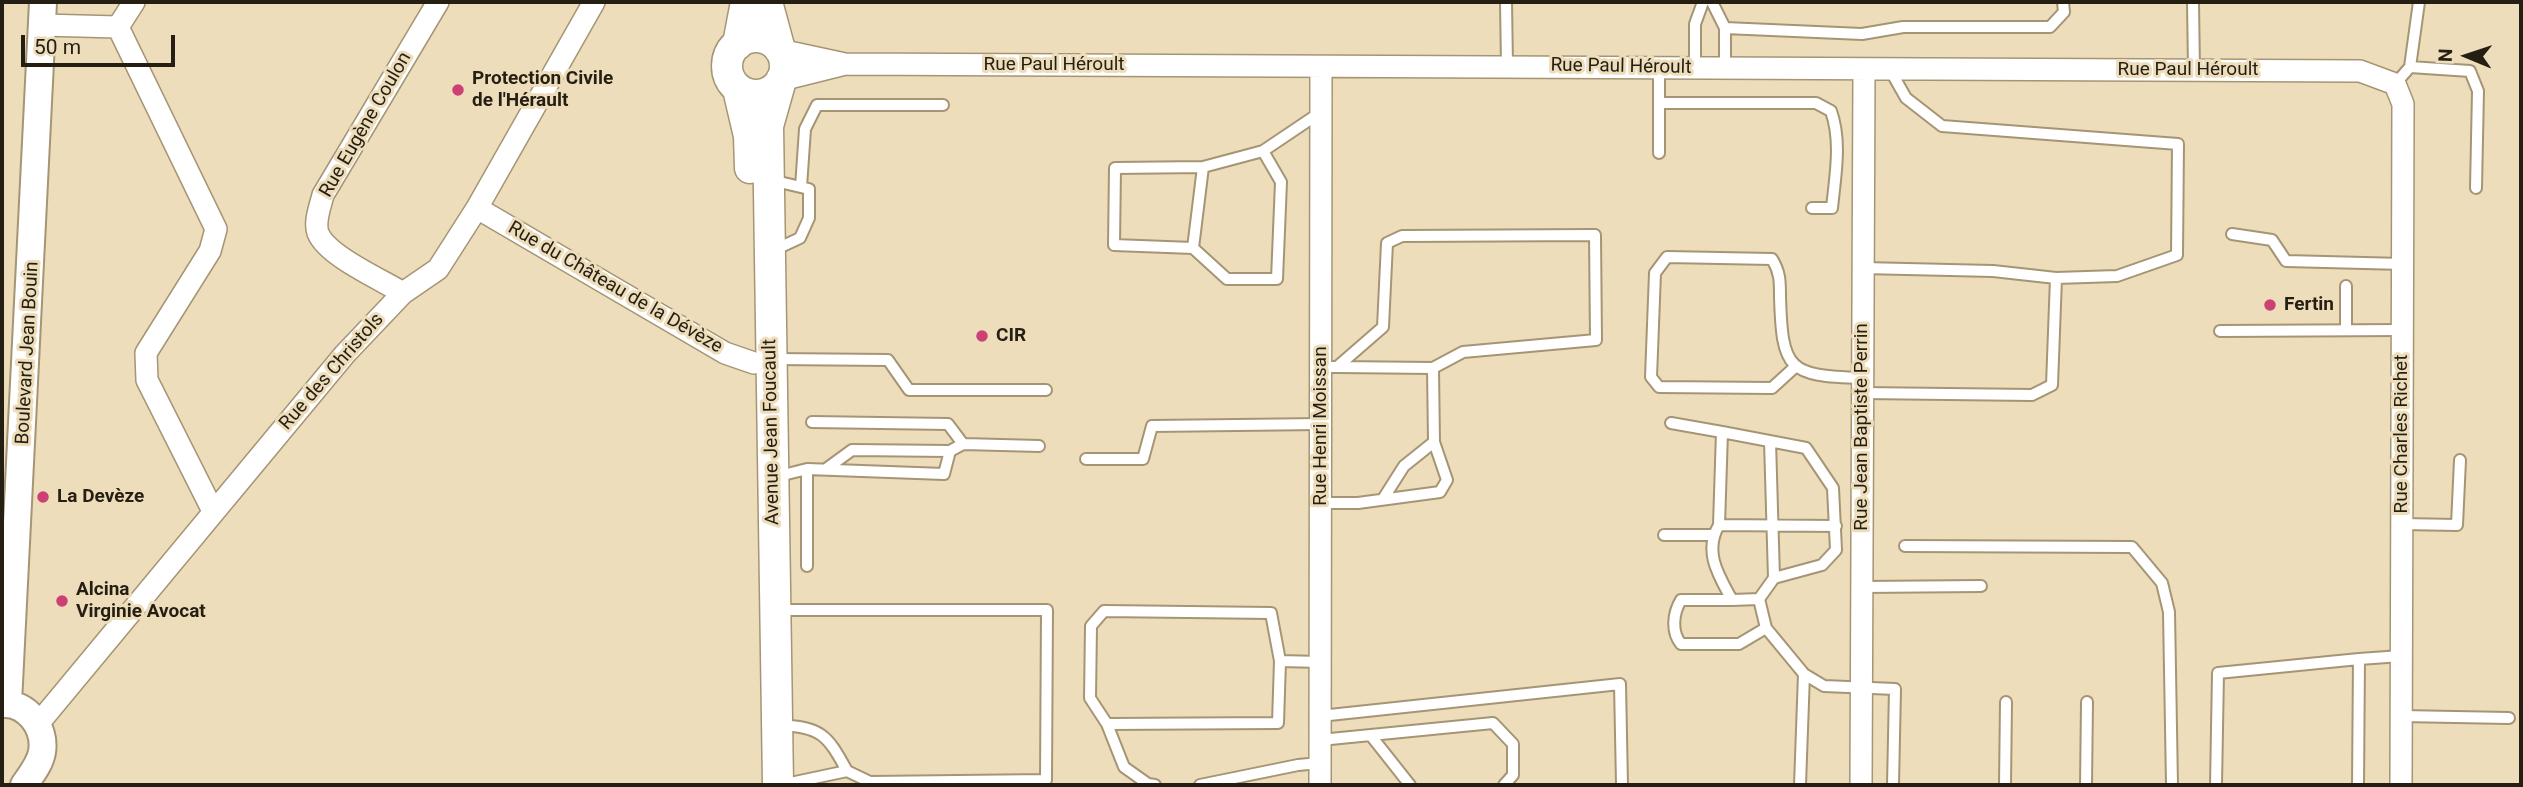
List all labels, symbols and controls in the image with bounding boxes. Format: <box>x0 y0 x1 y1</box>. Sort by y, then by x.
scale bar <box>24 21 178 65</box>
north arrow <box>2432 21 2502 91</box>
text: 50 m <box>34 35 81 59</box>
street label: Rue Eugène Coulon <box>315 48 417 202</box>
text: N <box>2434 48 2457 62</box>
street label: Rue Paul Héroult <box>983 54 1125 76</box>
street label: Rue Paul Héroult <box>1550 54 1692 80</box>
street label: Rue Paul Héroult <box>2117 59 2259 81</box>
place label: Protection Civile de l'Hérault <box>472 68 613 112</box>
marker: Protection Civile de l'Hérault <box>450 82 466 98</box>
street label: Rue du Château de la Dévèze <box>504 217 726 359</box>
street label: Boulevard Jean Bouin <box>12 261 44 445</box>
place label: Fertin <box>2284 294 2334 316</box>
marker: Fertin <box>2262 297 2278 313</box>
street label: Rue des Christols <box>275 309 389 435</box>
street label: Rue Jean Baptiste Perrin <box>1851 323 1873 531</box>
place label: CIR <box>996 325 1026 347</box>
marker: CIR <box>974 328 990 344</box>
street label: Avenue Jean Foucault <box>759 339 785 525</box>
street label: Rue Henri Moissan <box>1310 346 1332 506</box>
street label: Rue Charles Richet <box>2391 355 2413 513</box>
place label: La Devèze <box>57 486 144 508</box>
marker: La Devèze <box>35 489 51 505</box>
place label: Alcina Virginie Avocat <box>76 579 206 623</box>
marker: Alcina Virginie Avocat <box>54 593 70 609</box>

